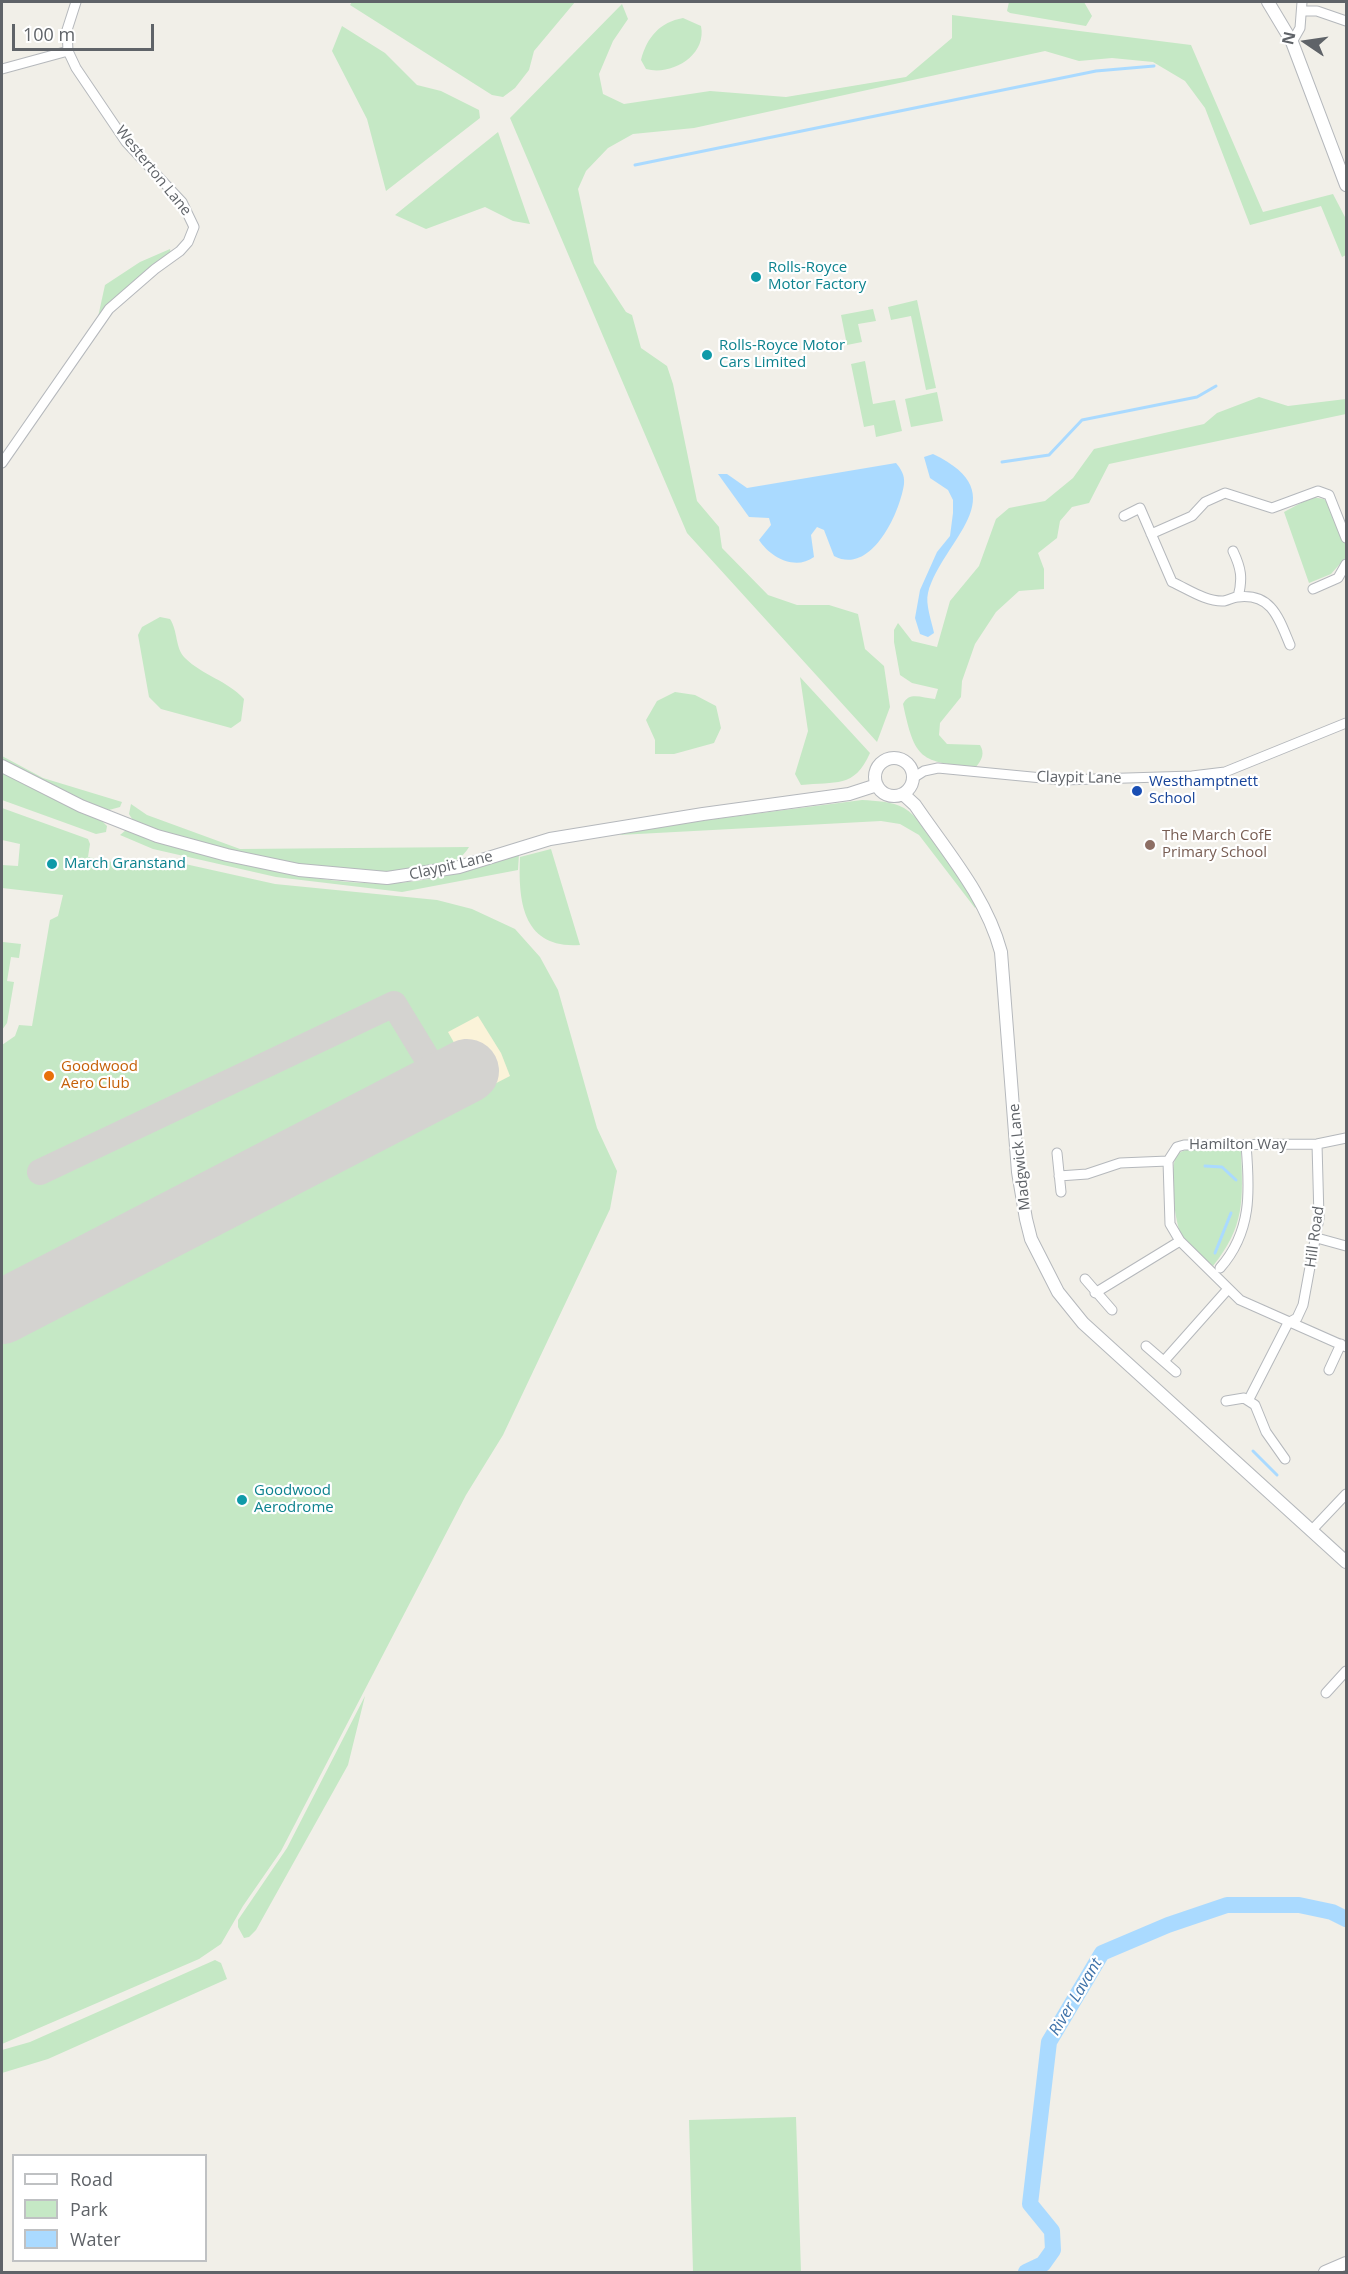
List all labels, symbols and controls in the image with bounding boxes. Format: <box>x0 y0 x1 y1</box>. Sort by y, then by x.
scale bar <box>15 12 158 50</box>
north arrow <box>1276 12 1336 72</box>
text: 100 m <box>23 22 75 46</box>
text: N <box>1276 29 1301 47</box>
street label: Westerton Lane <box>111 122 195 220</box>
place label: Rolls-Royce Motor Factory <box>768 259 866 294</box>
marker: Rolls-Royce Motor Factory <box>749 270 763 284</box>
place label: Rolls-Royce Motor Cars Limited <box>719 337 845 372</box>
marker: Rolls-Royce Motor Cars Limited <box>700 348 714 362</box>
street label: Claypit Lane <box>1036 768 1122 788</box>
place label: Westhamptnett School <box>1149 773 1258 808</box>
marker: Westhamptnett School <box>1130 784 1144 798</box>
place label: The March CofE Primary School <box>1162 827 1272 862</box>
marker: The March CofE Primary School <box>1143 838 1157 852</box>
street label: Claypit Lane <box>408 848 494 884</box>
place label: March Granstand <box>64 855 186 873</box>
marker: March Granstand <box>45 857 59 871</box>
place label: Goodwood Aero Club <box>61 1058 138 1093</box>
marker: Goodwood Aero Club <box>42 1069 56 1083</box>
street label: Madgwick Lane <box>1005 1103 1035 1211</box>
street label: Hamilton Way <box>1189 1136 1287 1154</box>
street label: Hill Road <box>1302 1205 1328 1269</box>
place label: Goodwood Aerodrome <box>254 1482 334 1517</box>
marker: Goodwood Aerodrome <box>235 1493 249 1507</box>
water label: River Lavant <box>1045 1955 1107 2039</box>
legend <box>12 2154 207 2262</box>
text: Road <box>70 2167 113 2191</box>
text: Park <box>70 2197 108 2221</box>
text: Water <box>70 2227 121 2251</box>

